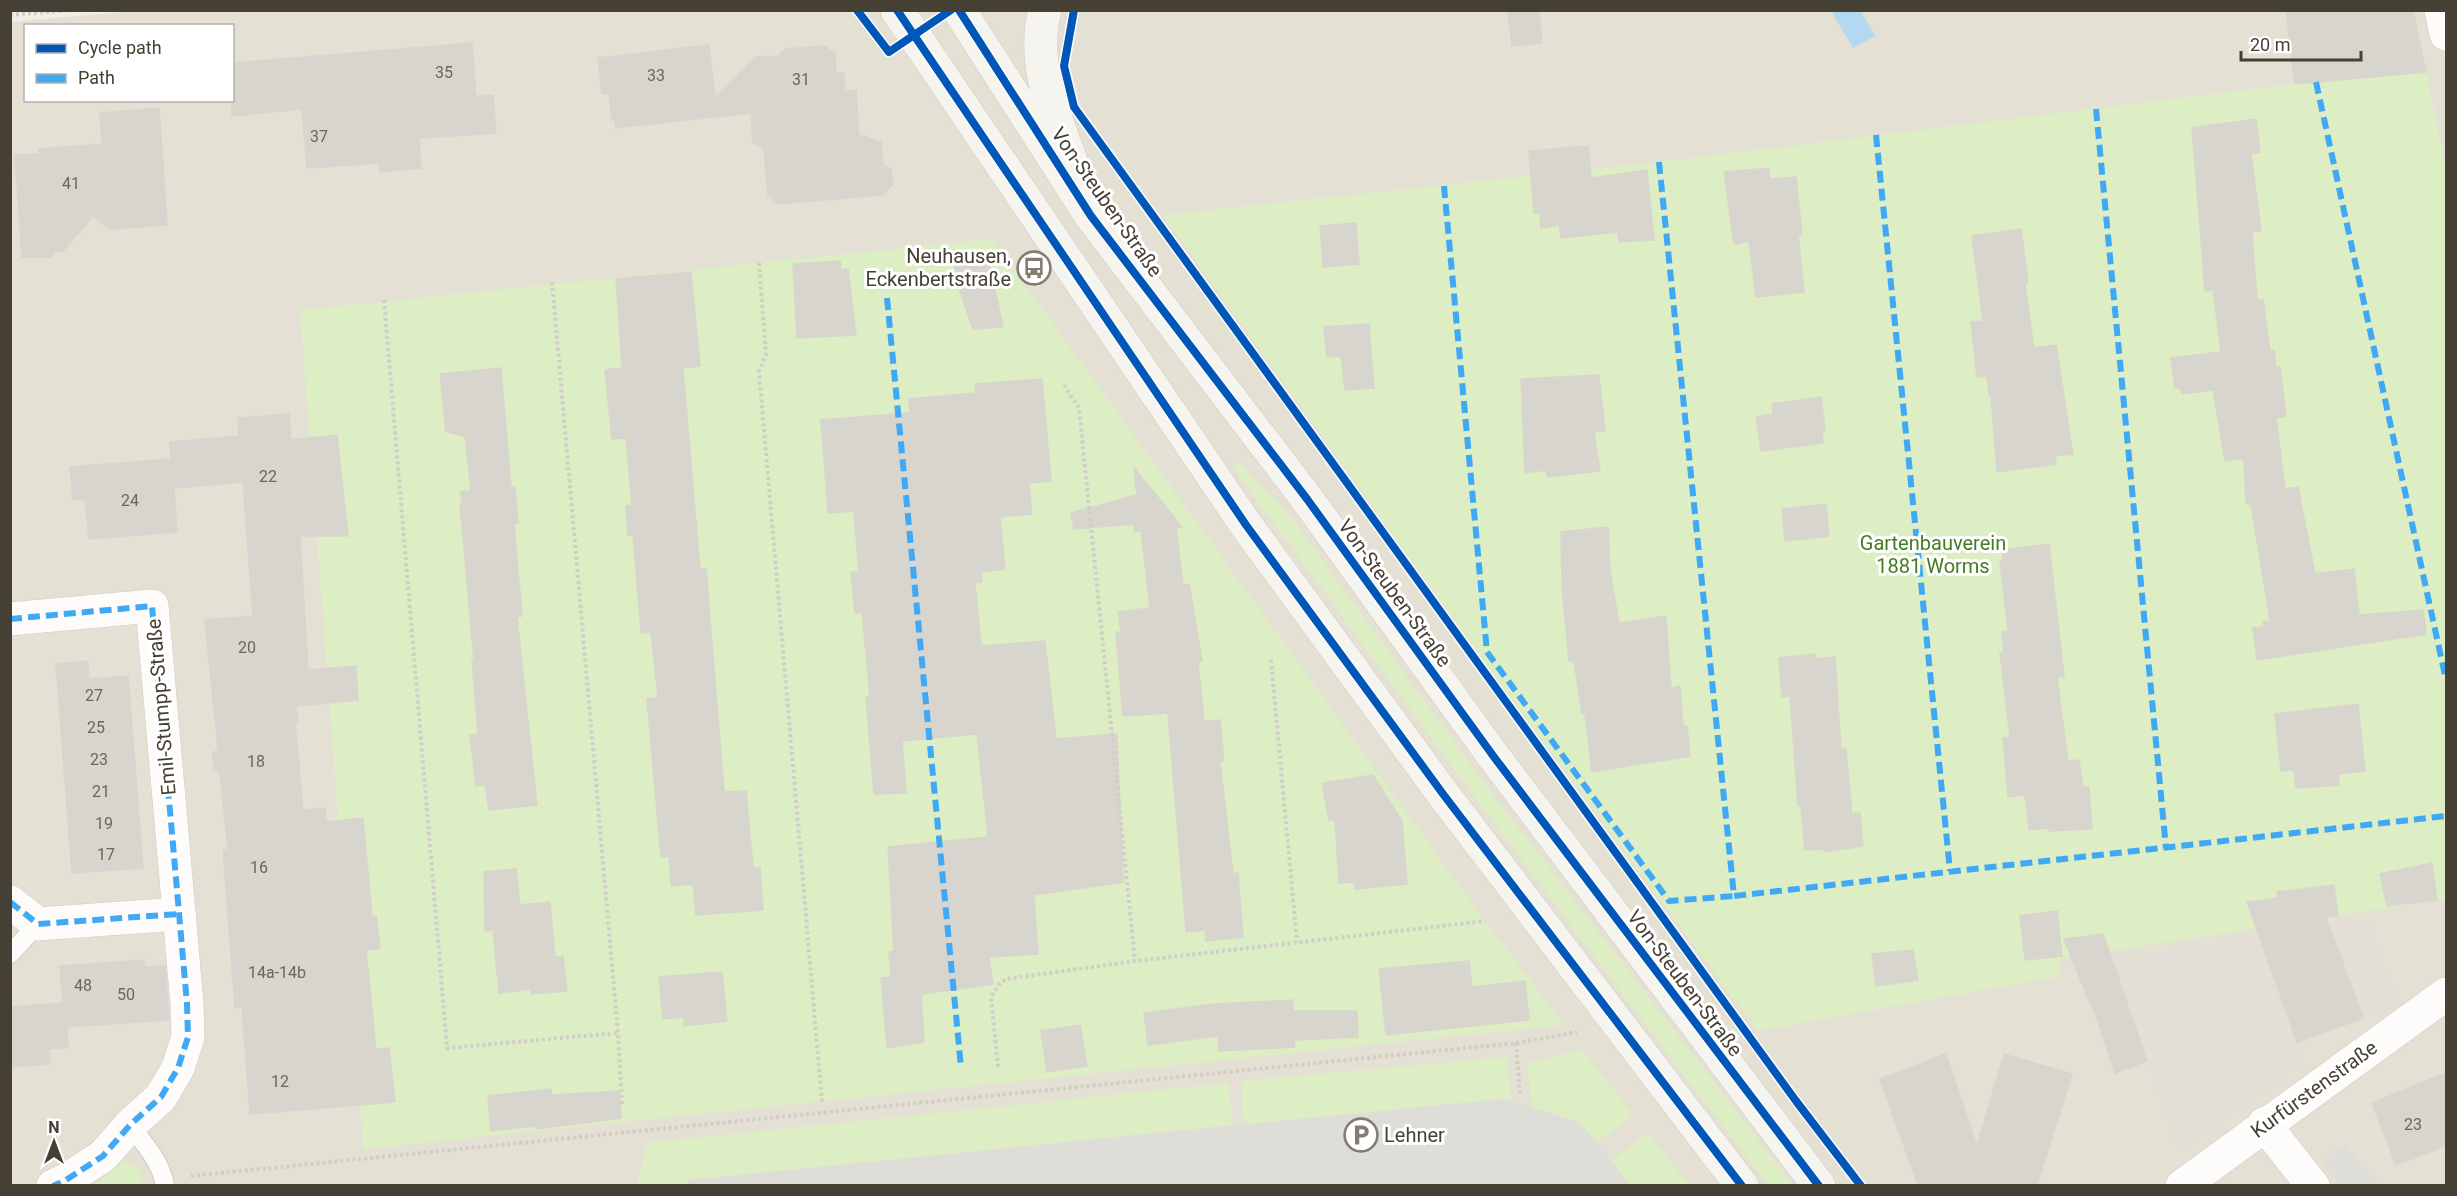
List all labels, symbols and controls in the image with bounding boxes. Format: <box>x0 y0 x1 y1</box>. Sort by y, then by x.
legend <box>24 24 234 102</box>
scale bar <box>2241 24 2361 62</box>
text: 20 m <box>2250 34 2290 55</box>
text: Cycle path <box>78 37 162 58</box>
house number: 35 <box>435 63 453 82</box>
house number: 33 <box>647 66 665 85</box>
text: Path <box>78 67 115 88</box>
house number: 31 <box>792 70 810 89</box>
street label: Von-Steuben-Straße <box>1046 123 1168 281</box>
house number: 37 <box>310 127 328 146</box>
house number: 41 <box>62 174 80 193</box>
place label: Neuhausen, Eckenbertstraße <box>865 244 1011 291</box>
bus stop icon: Neuhausen, Eckenbertstraße <box>1016 250 1052 286</box>
house number: 22 <box>259 467 277 486</box>
house number: 24 <box>121 491 139 510</box>
street label: Von-Steuben-Straße <box>1333 514 1457 672</box>
park label: Gartenbauverein 1881 Worms <box>1860 531 2006 578</box>
street label: Emil-Stumpp-Straße <box>141 618 181 796</box>
house number: 20 <box>238 638 256 657</box>
house number: 27 <box>85 686 103 705</box>
house number: 25 <box>87 718 105 737</box>
house number: 23 <box>90 750 108 769</box>
house number: 18 <box>247 752 265 771</box>
house number: 21 <box>92 782 110 801</box>
house number: 19 <box>95 814 113 833</box>
house number: 17 <box>97 845 115 864</box>
house number: 16 <box>250 858 268 877</box>
street label: Von-Steuben-Straße <box>1622 905 1748 1061</box>
house number: 14a-14b <box>248 963 306 982</box>
house number: 48 <box>74 976 92 995</box>
house number: 50 <box>117 985 135 1004</box>
street label: Kurfürstenstraße <box>2246 1035 2382 1143</box>
house number: 12 <box>271 1072 289 1091</box>
north arrow <box>24 1112 84 1172</box>
house number: 23 <box>2404 1115 2422 1134</box>
parking icon: Lehner <box>1343 1117 1379 1153</box>
text: N <box>48 1118 60 1137</box>
place label: Lehner <box>1384 1123 1445 1147</box>

